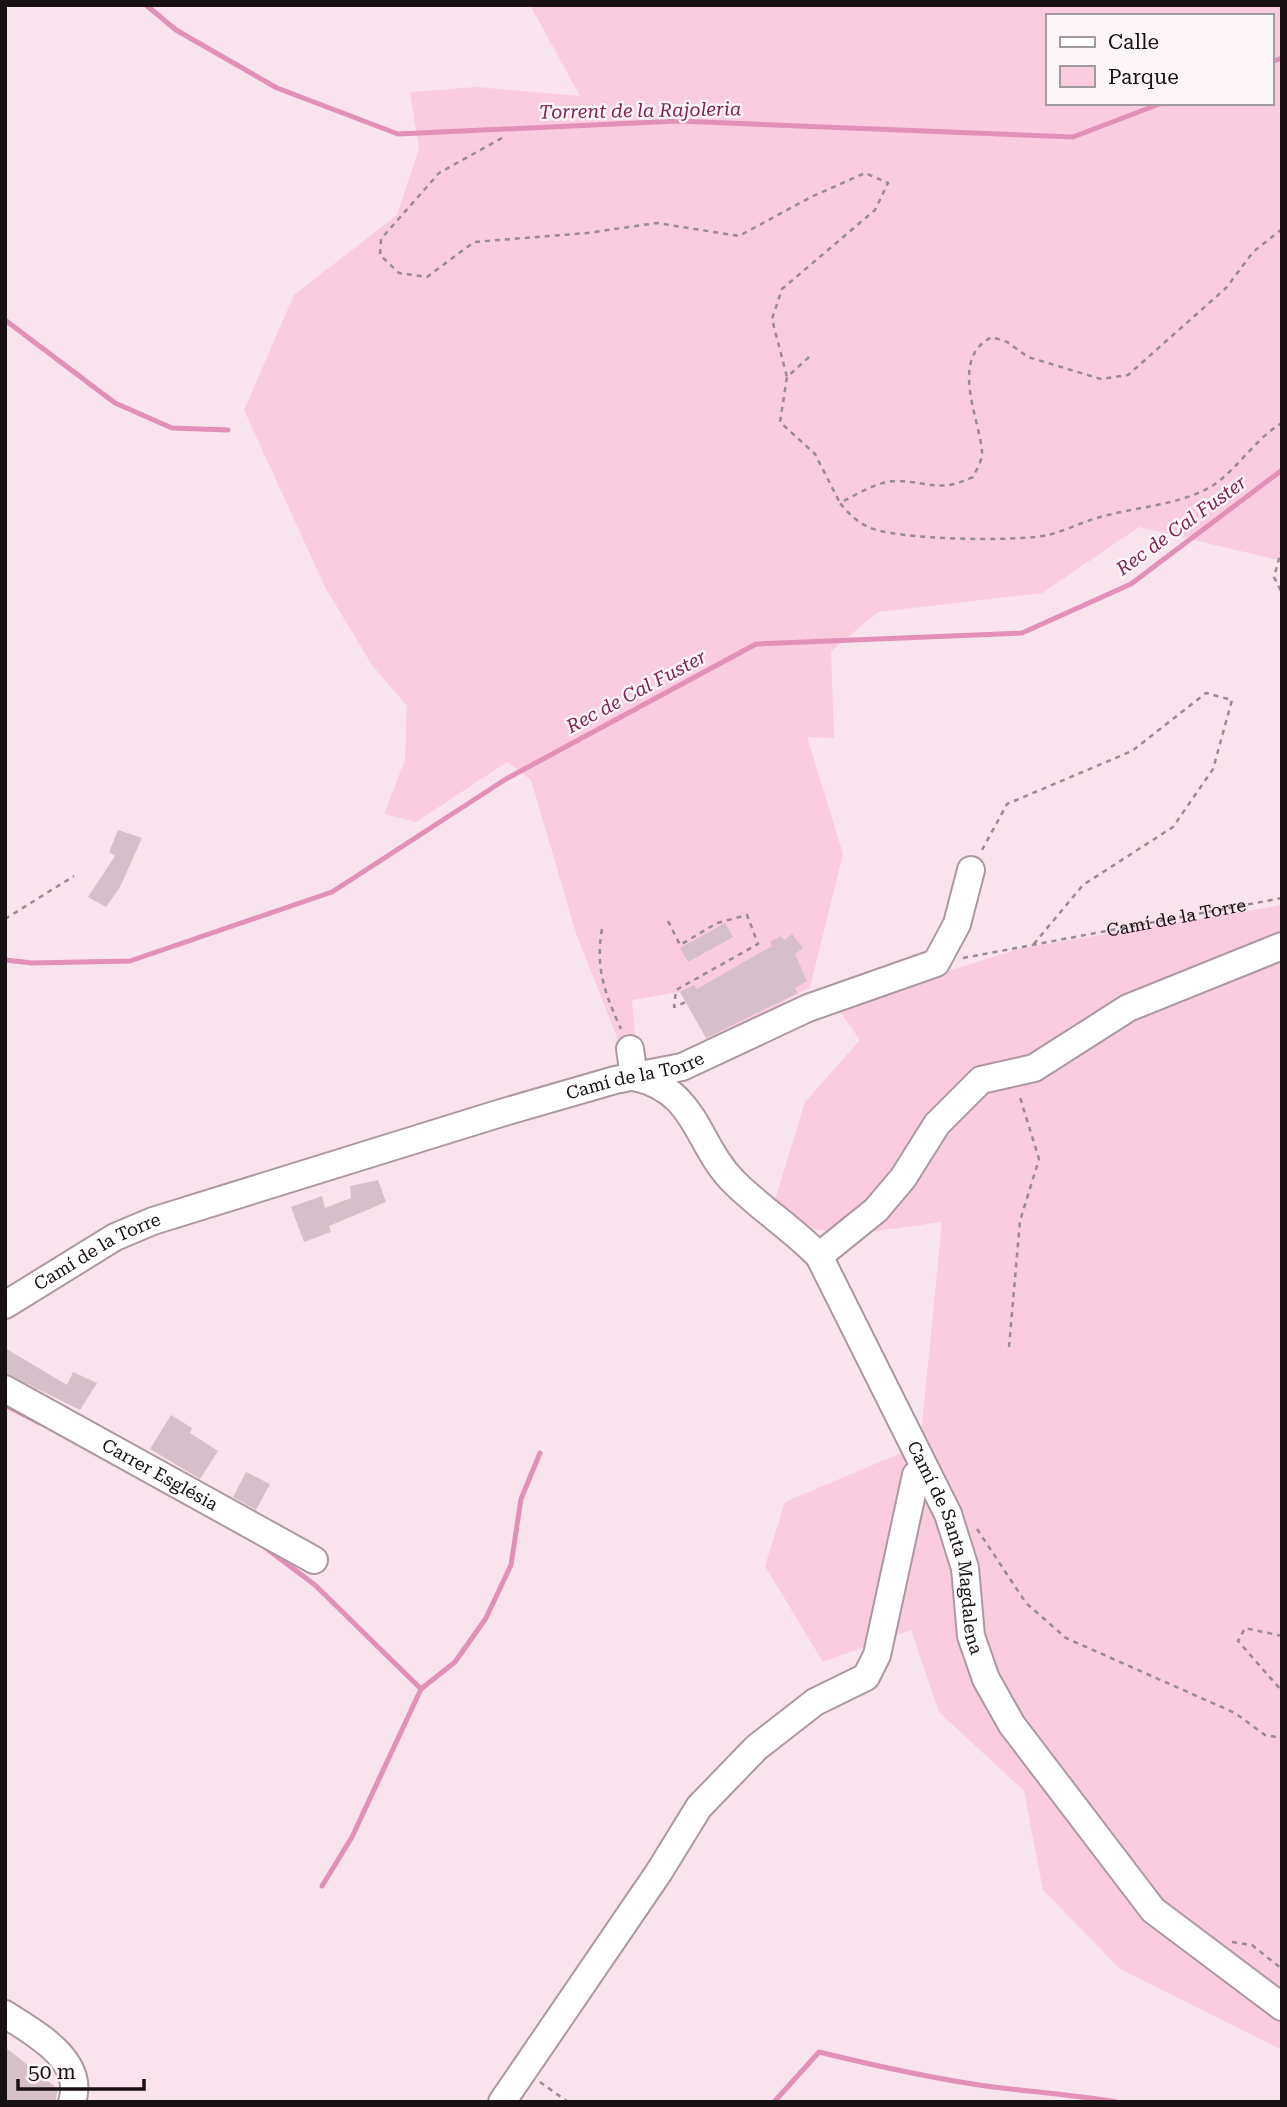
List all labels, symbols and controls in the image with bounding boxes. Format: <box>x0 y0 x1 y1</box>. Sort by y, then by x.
legend <box>1046 14 1273 105</box>
text: Calle <box>1108 30 1159 54</box>
text: Parque <box>1108 65 1179 89</box>
water label: Torrent de la Rajoleria <box>539 97 741 124</box>
water label: Rec de Cal Fuster <box>1111 470 1251 581</box>
water label: Rec de Cal Fuster <box>561 645 710 739</box>
street label: Camí de la Torre <box>1105 894 1248 941</box>
street label: Camí de la Torre <box>563 1047 707 1104</box>
street label: Camí de la Torre <box>30 1208 163 1295</box>
street label: Carrer Església <box>99 1434 222 1515</box>
street label: Camí de Santa Magdalena <box>903 1437 988 1657</box>
scale bar <box>18 2048 144 2092</box>
text: 50 m <box>28 2060 76 2084</box>

